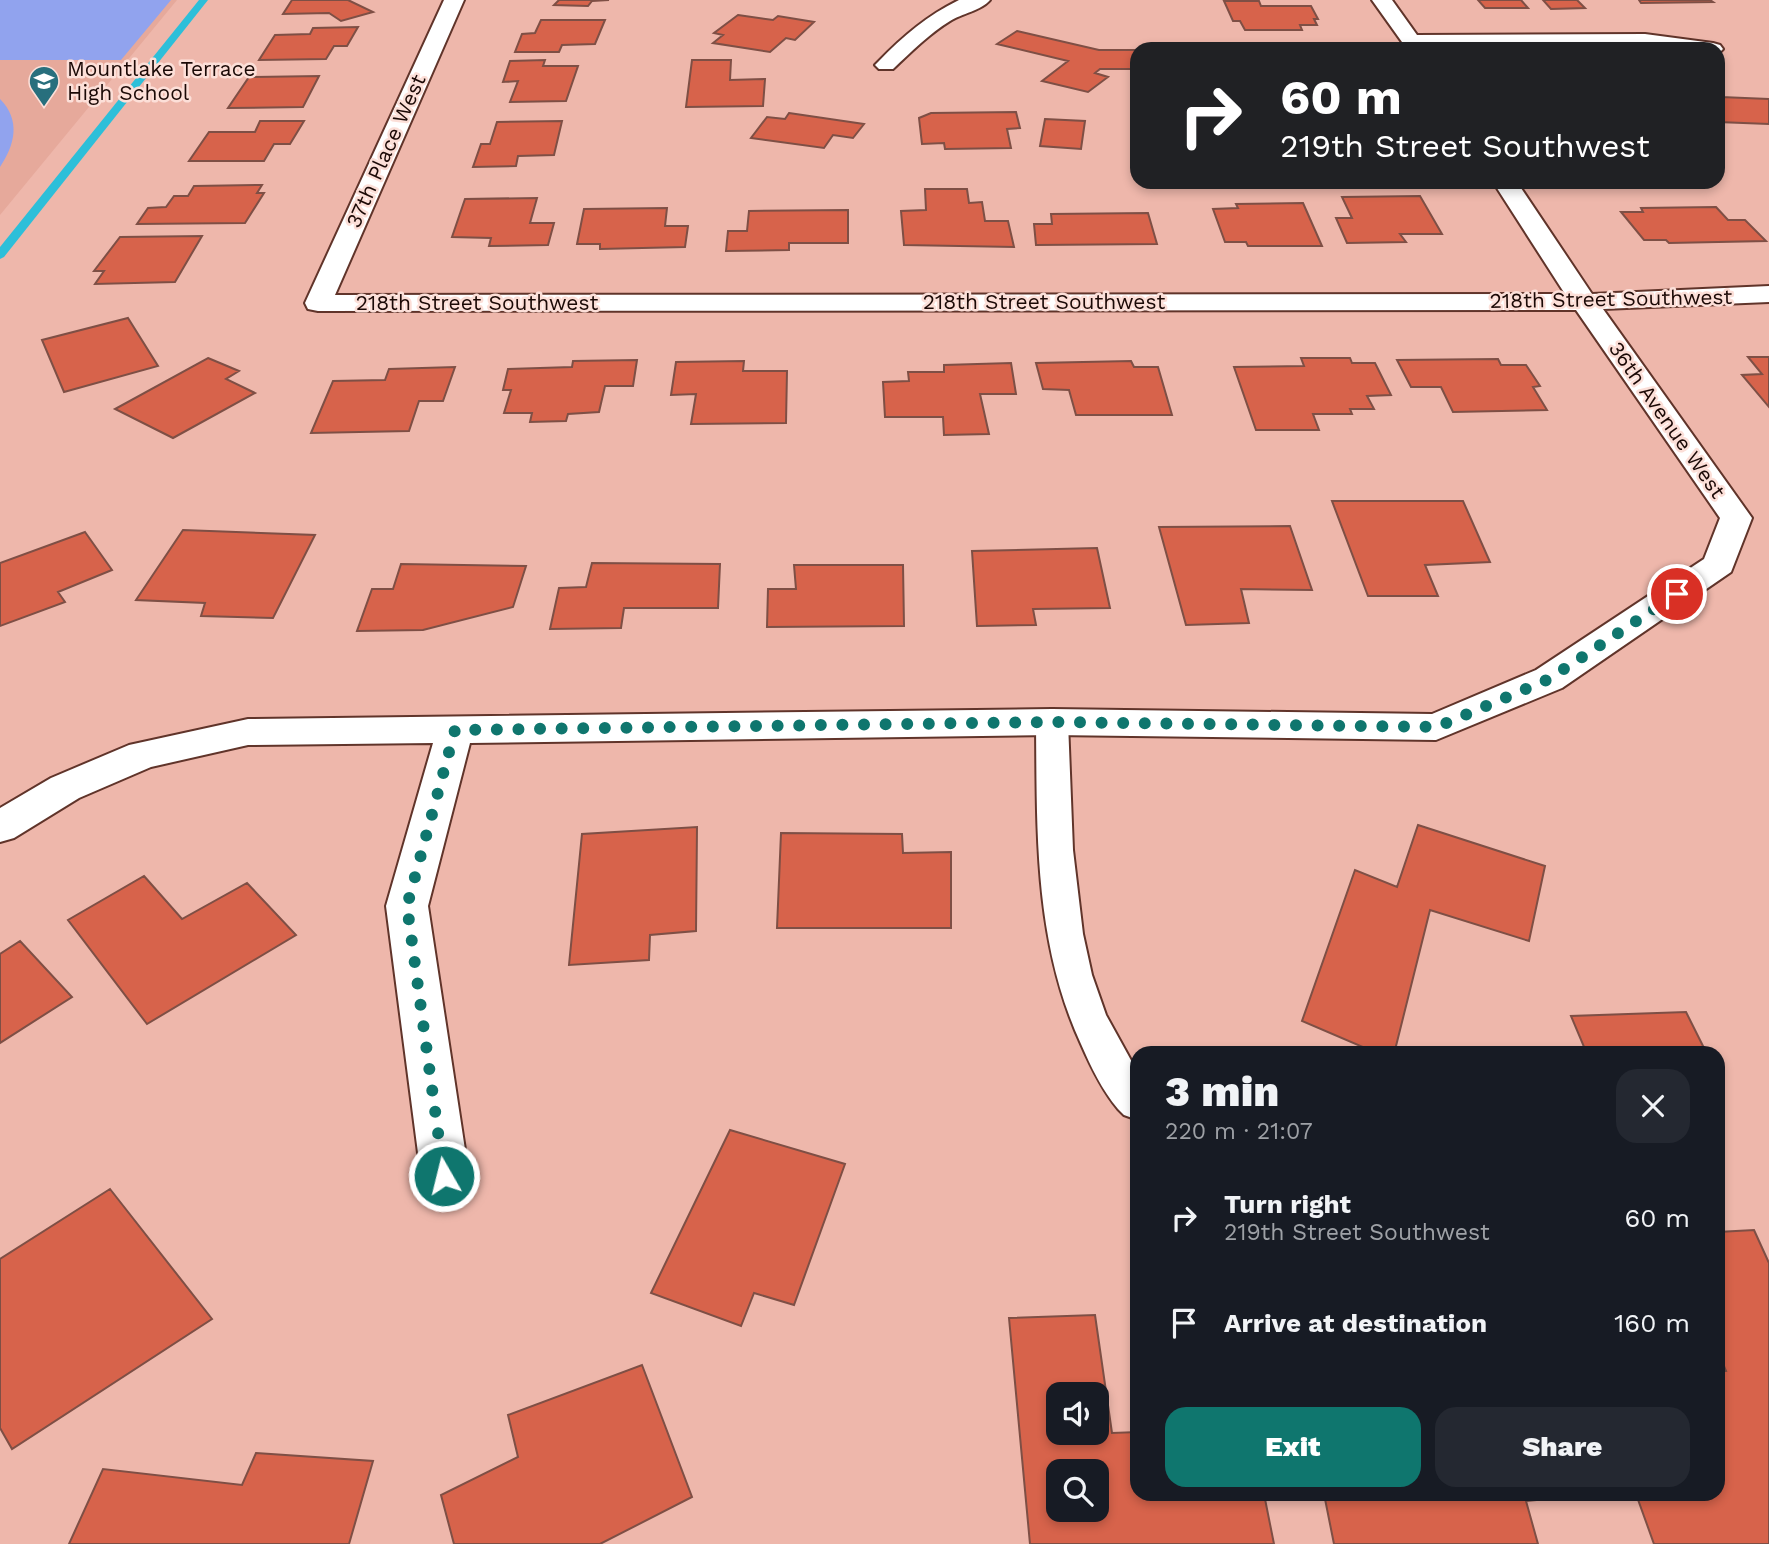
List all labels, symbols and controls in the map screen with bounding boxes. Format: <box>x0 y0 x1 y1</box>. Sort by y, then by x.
place label: Mountlake Terrace High School <box>67 56 256 105</box>
school or university icon: Mountlake Terrace High School <box>27 64 61 108</box>
text: 60 m <box>1280 68 1402 126</box>
street label: 37th Place West <box>341 70 431 231</box>
icon: right <box>1165 70 1256 161</box>
text: 219th Street Southwest <box>1280 127 1650 165</box>
street label: 218th Street Southwest <box>1490 284 1733 313</box>
street label: 218th Street Southwest <box>923 289 1165 314</box>
street label: 218th Street Southwest <box>356 290 598 315</box>
street label: 36th Avenue West <box>1604 337 1731 503</box>
pin <box>1647 564 1707 624</box>
icon: arrive <box>1658 575 1696 613</box>
text: 3 min <box>1165 1067 1279 1116</box>
button: close <box>1616 1069 1690 1143</box>
text: 220 m · 21:07 <box>1165 1118 1313 1145</box>
position arrow <box>407 1139 481 1213</box>
text: Turn right <box>1224 1189 1351 1219</box>
icon: right <box>1165 1199 1203 1237</box>
text: 60 m <box>1624 1203 1690 1233</box>
text: 219th Street Southwest <box>1224 1219 1490 1246</box>
icon: arrive <box>1165 1304 1203 1342</box>
text: Arrive at destination <box>1224 1308 1487 1338</box>
text: 160 m <box>1614 1308 1690 1338</box>
map controls <box>1046 1382 1109 1522</box>
button: sound <box>1046 1382 1109 1445</box>
button: Exit <box>1165 1407 1421 1487</box>
button: Share <box>1435 1407 1690 1487</box>
button: search <box>1046 1459 1109 1522</box>

